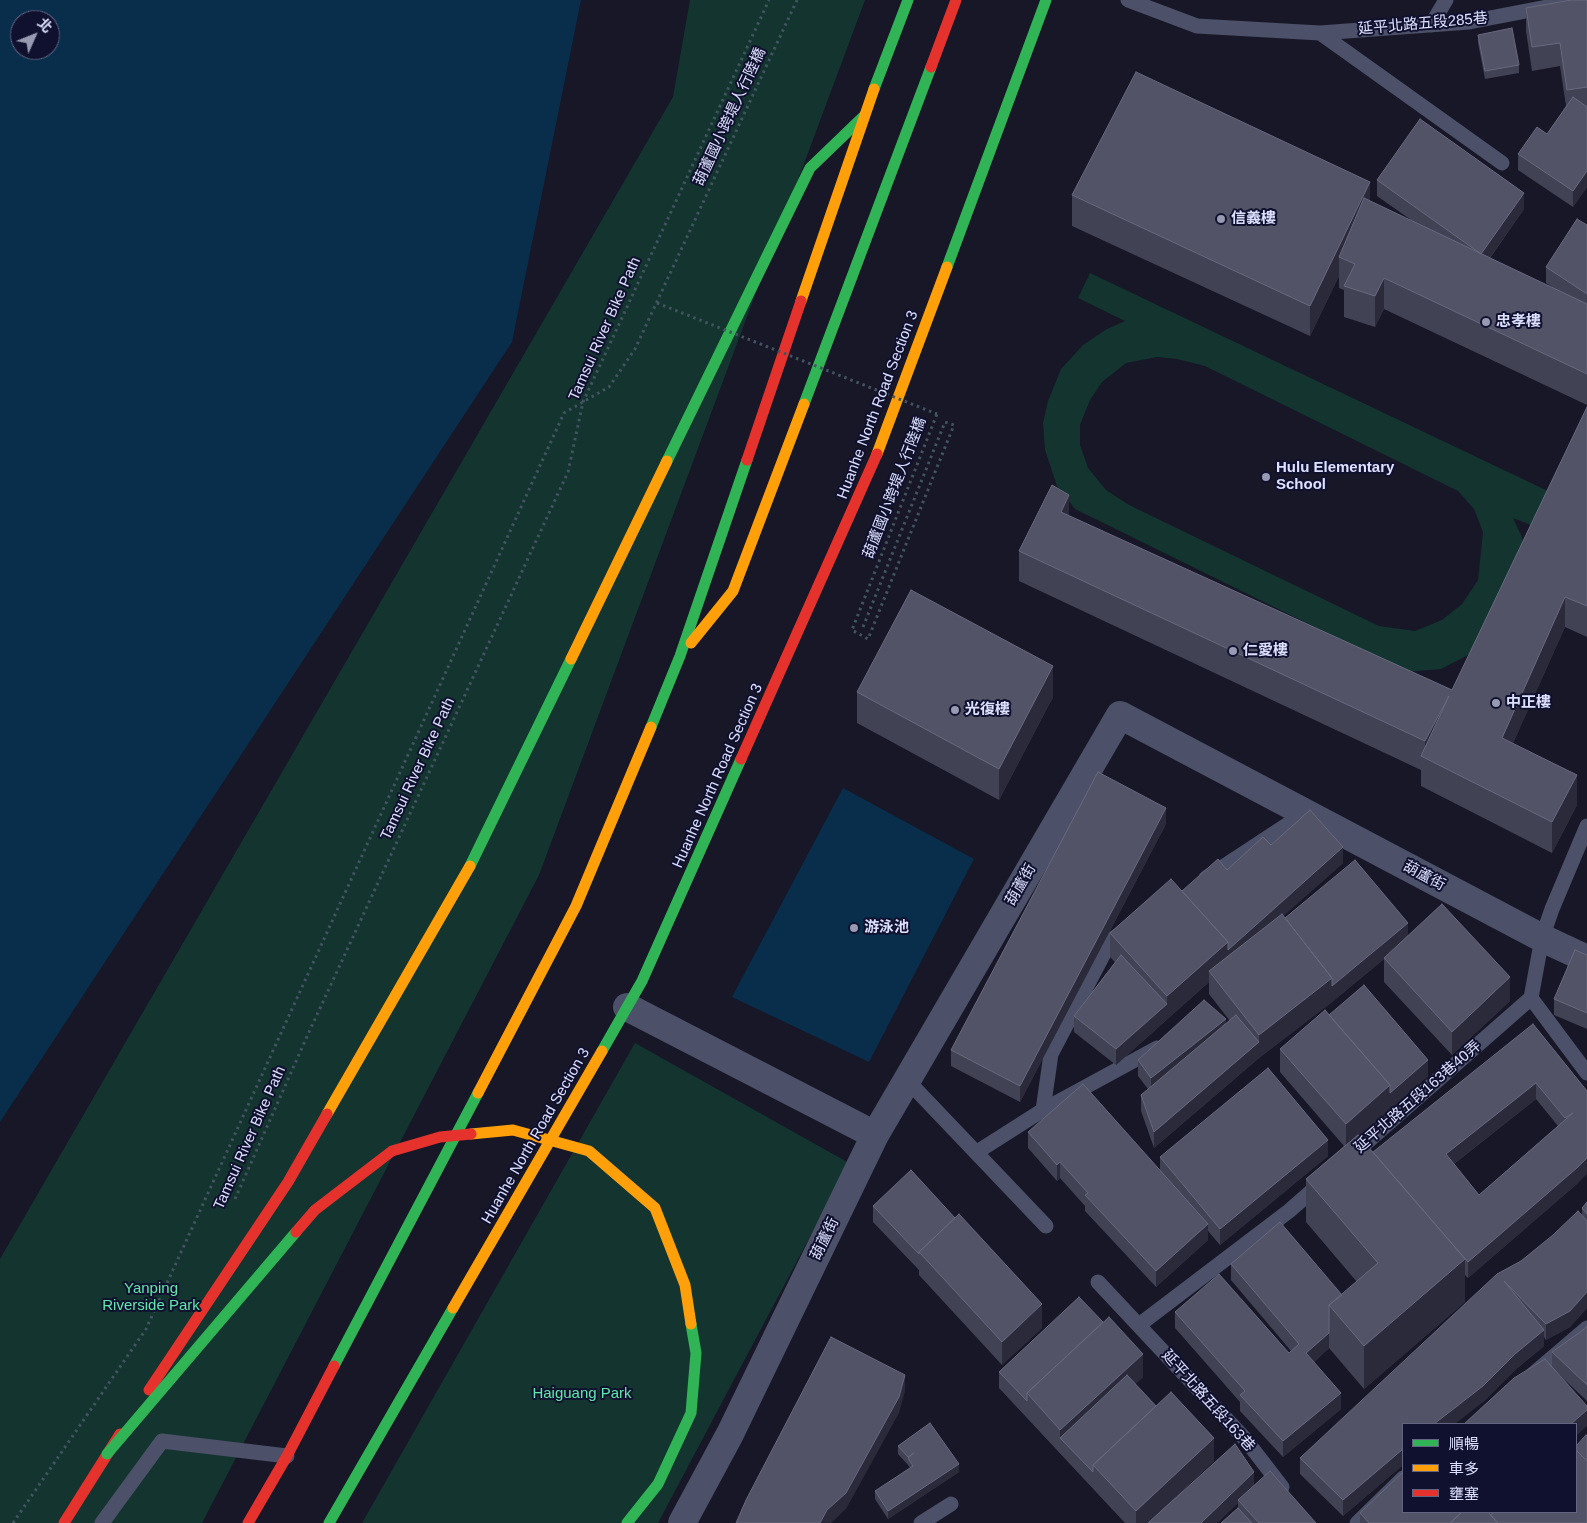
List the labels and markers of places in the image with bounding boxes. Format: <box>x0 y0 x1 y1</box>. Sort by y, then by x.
place label: 信義樓 <box>1231 210 1276 228</box>
marker: 信義樓 <box>1215 213 1227 225</box>
place label: 忠孝樓 <box>1496 313 1541 331</box>
marker: 忠孝樓 <box>1480 316 1492 328</box>
place label: Hulu Elementary School <box>1276 459 1394 494</box>
marker: Hulu Elementary School <box>1260 471 1272 483</box>
place label: 仁愛樓 <box>1243 642 1288 660</box>
marker: 仁愛樓 <box>1227 645 1239 657</box>
place label: 中正樓 <box>1506 694 1551 712</box>
marker: 中正樓 <box>1490 697 1502 709</box>
place label: 光復樓 <box>965 701 1010 719</box>
marker: 光復樓 <box>949 704 961 716</box>
place label: 游泳池 <box>864 919 909 937</box>
marker: 游泳池 <box>848 922 860 934</box>

